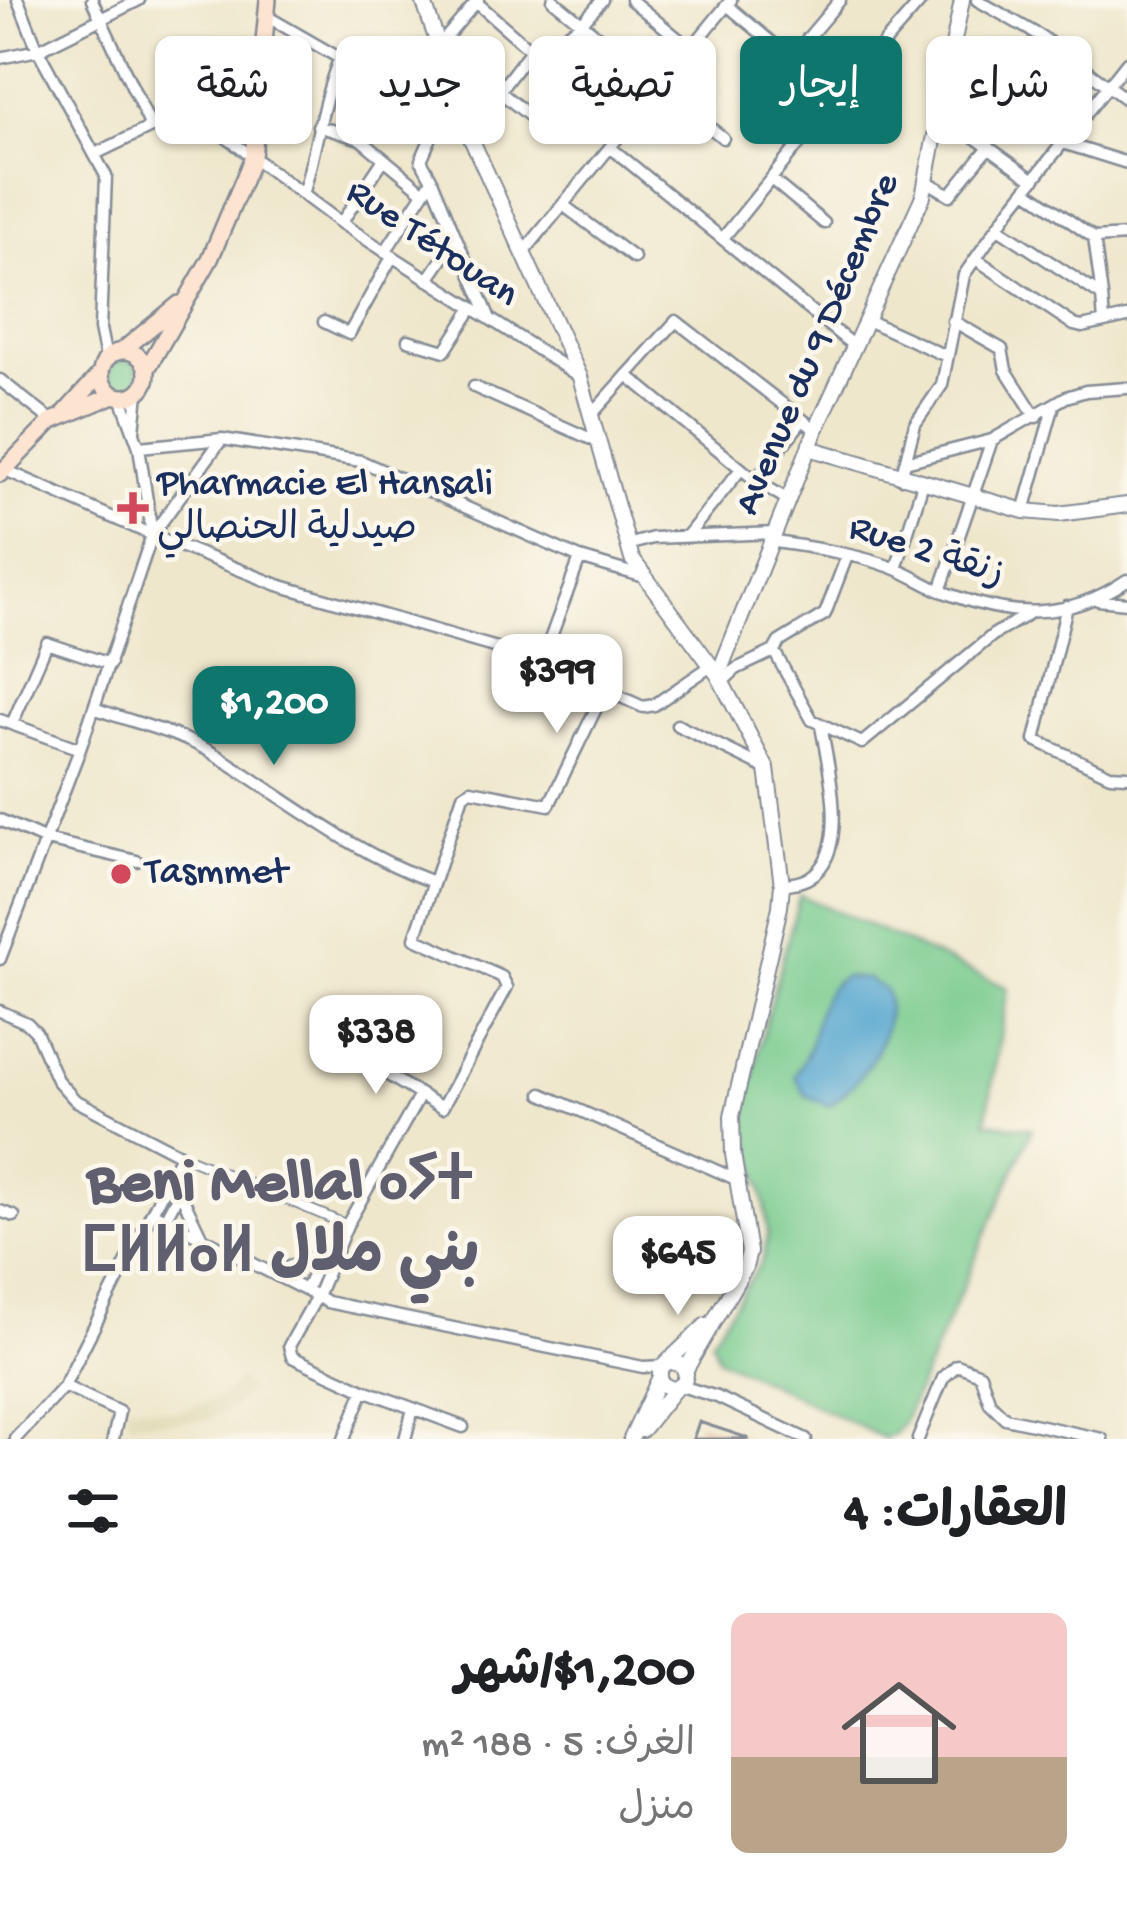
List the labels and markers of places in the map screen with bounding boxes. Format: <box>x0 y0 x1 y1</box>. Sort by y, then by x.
place label: Pharmacie El Hansali صيدلية الحنصالي <box>155 463 493 558</box>
marker: Pharmacie El Hansali صيدلية الحنصالي <box>120 495 146 521</box>
pin: $399 <box>486 634 628 736</box>
pin: $1,200 <box>176 666 372 768</box>
place label: Tasmmet <box>143 851 291 897</box>
marker: Tasmmet <box>108 861 134 887</box>
pin: $338 <box>305 995 447 1097</box>
pin: $645 <box>607 1216 749 1318</box>

